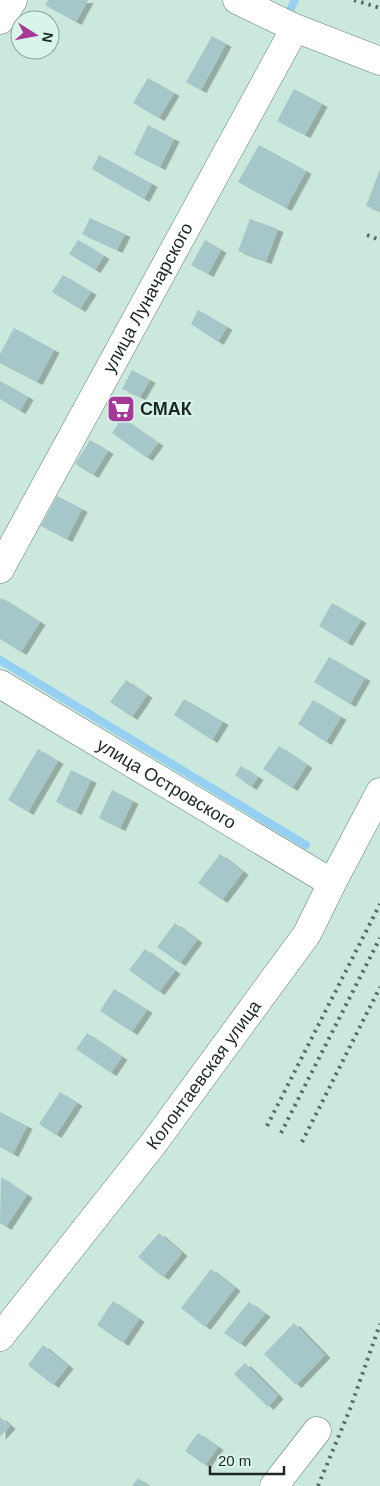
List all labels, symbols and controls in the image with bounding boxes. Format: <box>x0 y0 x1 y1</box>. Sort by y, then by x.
north arrow <box>10 10 60 60</box>
text: N <box>39 31 57 44</box>
street label: улица Луначарского <box>99 219 197 376</box>
supermarket icon: СМАК <box>106 394 136 424</box>
place label: СМАК <box>140 399 193 419</box>
street label: улица Островского <box>93 734 240 833</box>
street label: Колонтаевская улица <box>142 996 266 1153</box>
scale bar <box>210 1444 284 1476</box>
text: 20 m <box>218 1452 251 1469</box>

